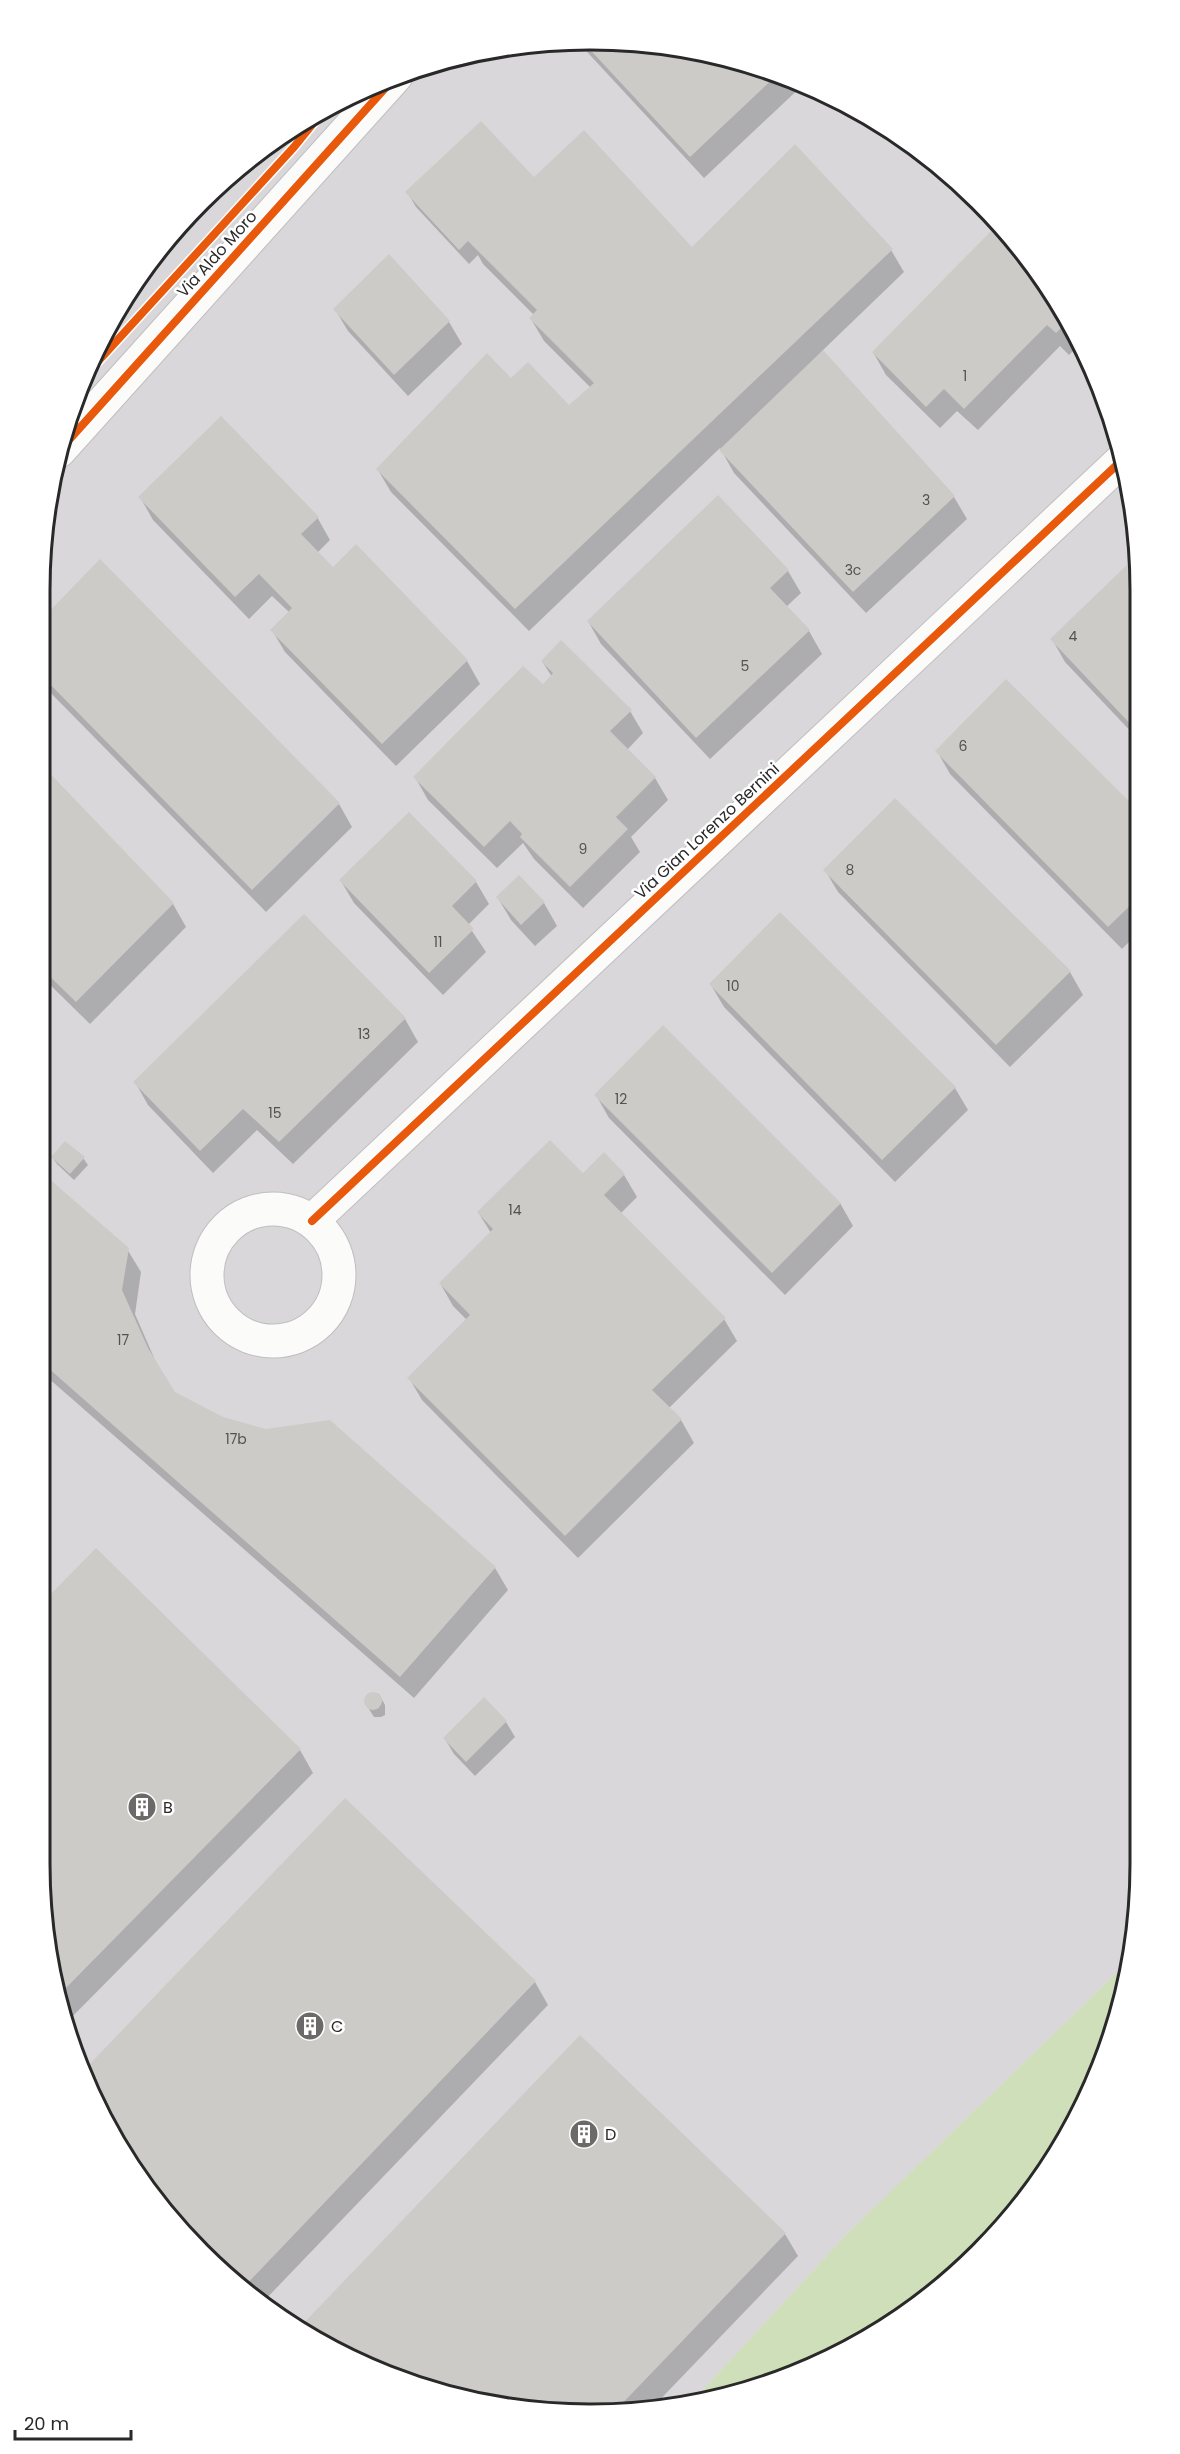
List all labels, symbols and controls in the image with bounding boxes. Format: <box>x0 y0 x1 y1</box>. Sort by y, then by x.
street label: Via Aldo Moro <box>172 205 262 303</box>
house number: 1 <box>963 366 967 386</box>
house number: 3 <box>922 490 930 510</box>
house number: 3c <box>845 560 861 580</box>
house number: 4 <box>1069 626 1078 646</box>
house number: 5 <box>741 656 749 676</box>
house number: 6 <box>959 736 968 756</box>
street label: Via Gian Lorenzo Bernini <box>629 758 785 904</box>
house number: 9 <box>579 839 587 859</box>
house number: 8 <box>846 860 855 880</box>
house number: 11 <box>434 932 442 952</box>
house number: 10 <box>726 976 740 996</box>
house number: 13 <box>358 1024 370 1044</box>
house number: 12 <box>615 1089 627 1109</box>
house number: 15 <box>268 1103 282 1123</box>
house number: 14 <box>508 1200 522 1220</box>
house number: 17 <box>117 1330 129 1350</box>
house number: 17b <box>225 1429 247 1449</box>
building icon: B <box>126 1791 158 1823</box>
place label: B <box>163 1796 173 1819</box>
building icon: C <box>294 2010 326 2042</box>
place label: C <box>331 2015 343 2038</box>
building icon: D <box>568 2118 600 2150</box>
place label: D <box>605 2123 616 2146</box>
scale bar <box>15 2403 130 2441</box>
text: 20 m <box>24 2411 69 2436</box>

